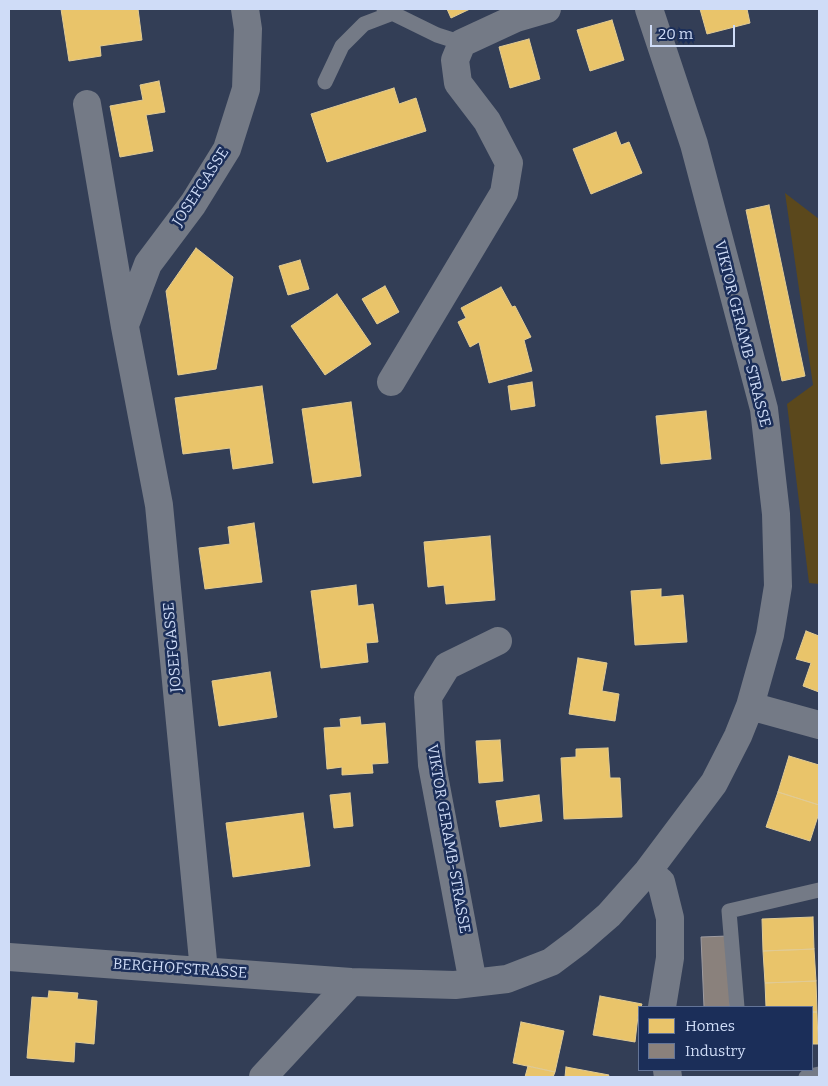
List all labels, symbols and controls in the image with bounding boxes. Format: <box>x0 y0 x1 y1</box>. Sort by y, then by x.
scale bar <box>653 15 738 47</box>
text: 20 m <box>658 25 693 43</box>
street label: JOSEFGASSE <box>169 144 233 230</box>
street label: VIKTOR GERAMB-STRASSE <box>710 239 774 429</box>
street label: JOSEFGASSE <box>160 601 186 693</box>
street label: VIKTOR GERAMB-STRASSE <box>422 743 474 935</box>
street label: BERGHOFSTRASSE <box>112 955 248 983</box>
legend <box>638 1006 813 1071</box>
text: Homes <box>685 1017 735 1035</box>
text: Industry <box>685 1042 745 1060</box>

